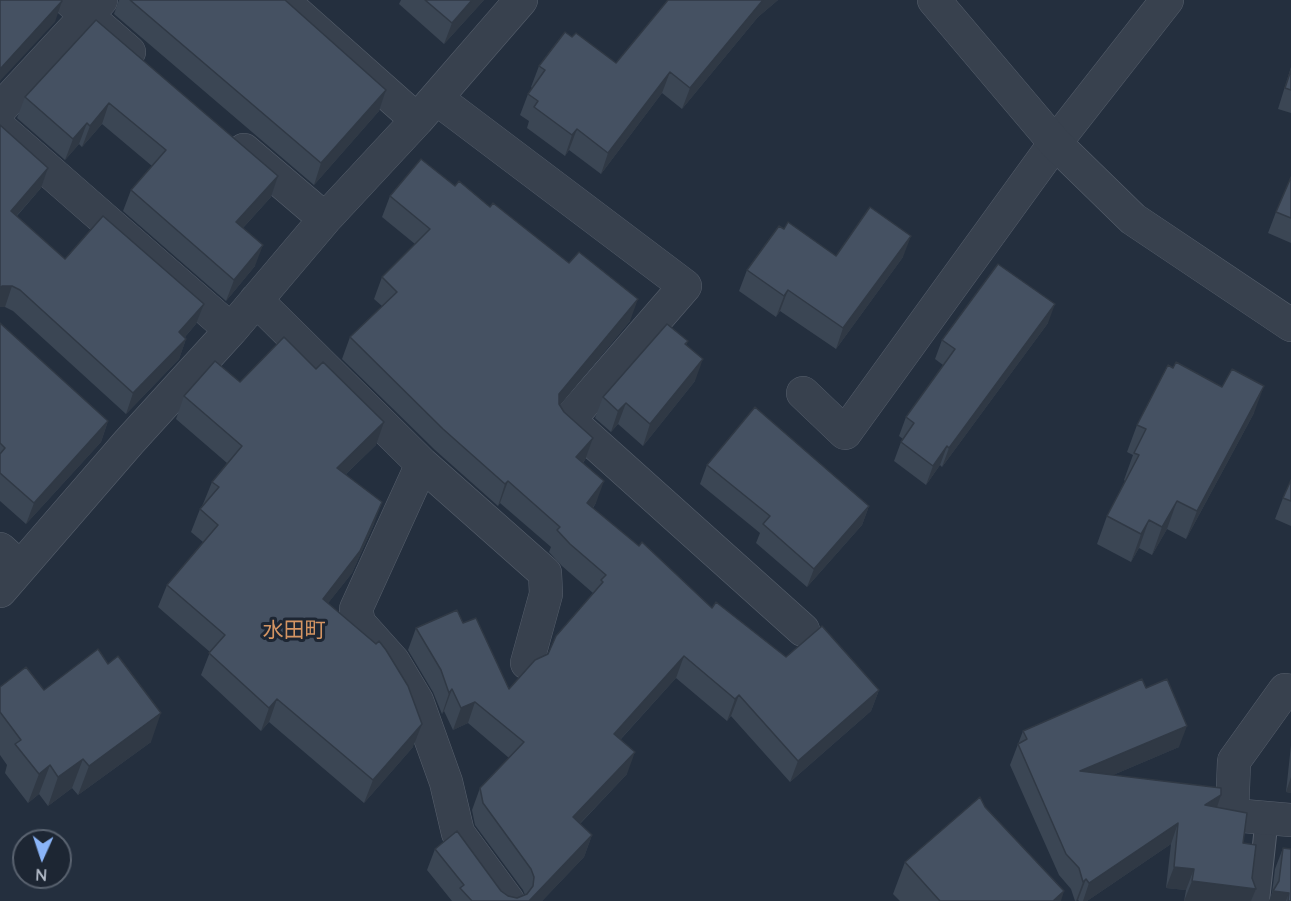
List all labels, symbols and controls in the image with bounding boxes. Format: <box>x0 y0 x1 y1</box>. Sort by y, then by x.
district label: 水田町 <box>263 618 325 644</box>
north arrow <box>12 829 72 889</box>
text: N <box>35 865 48 885</box>

